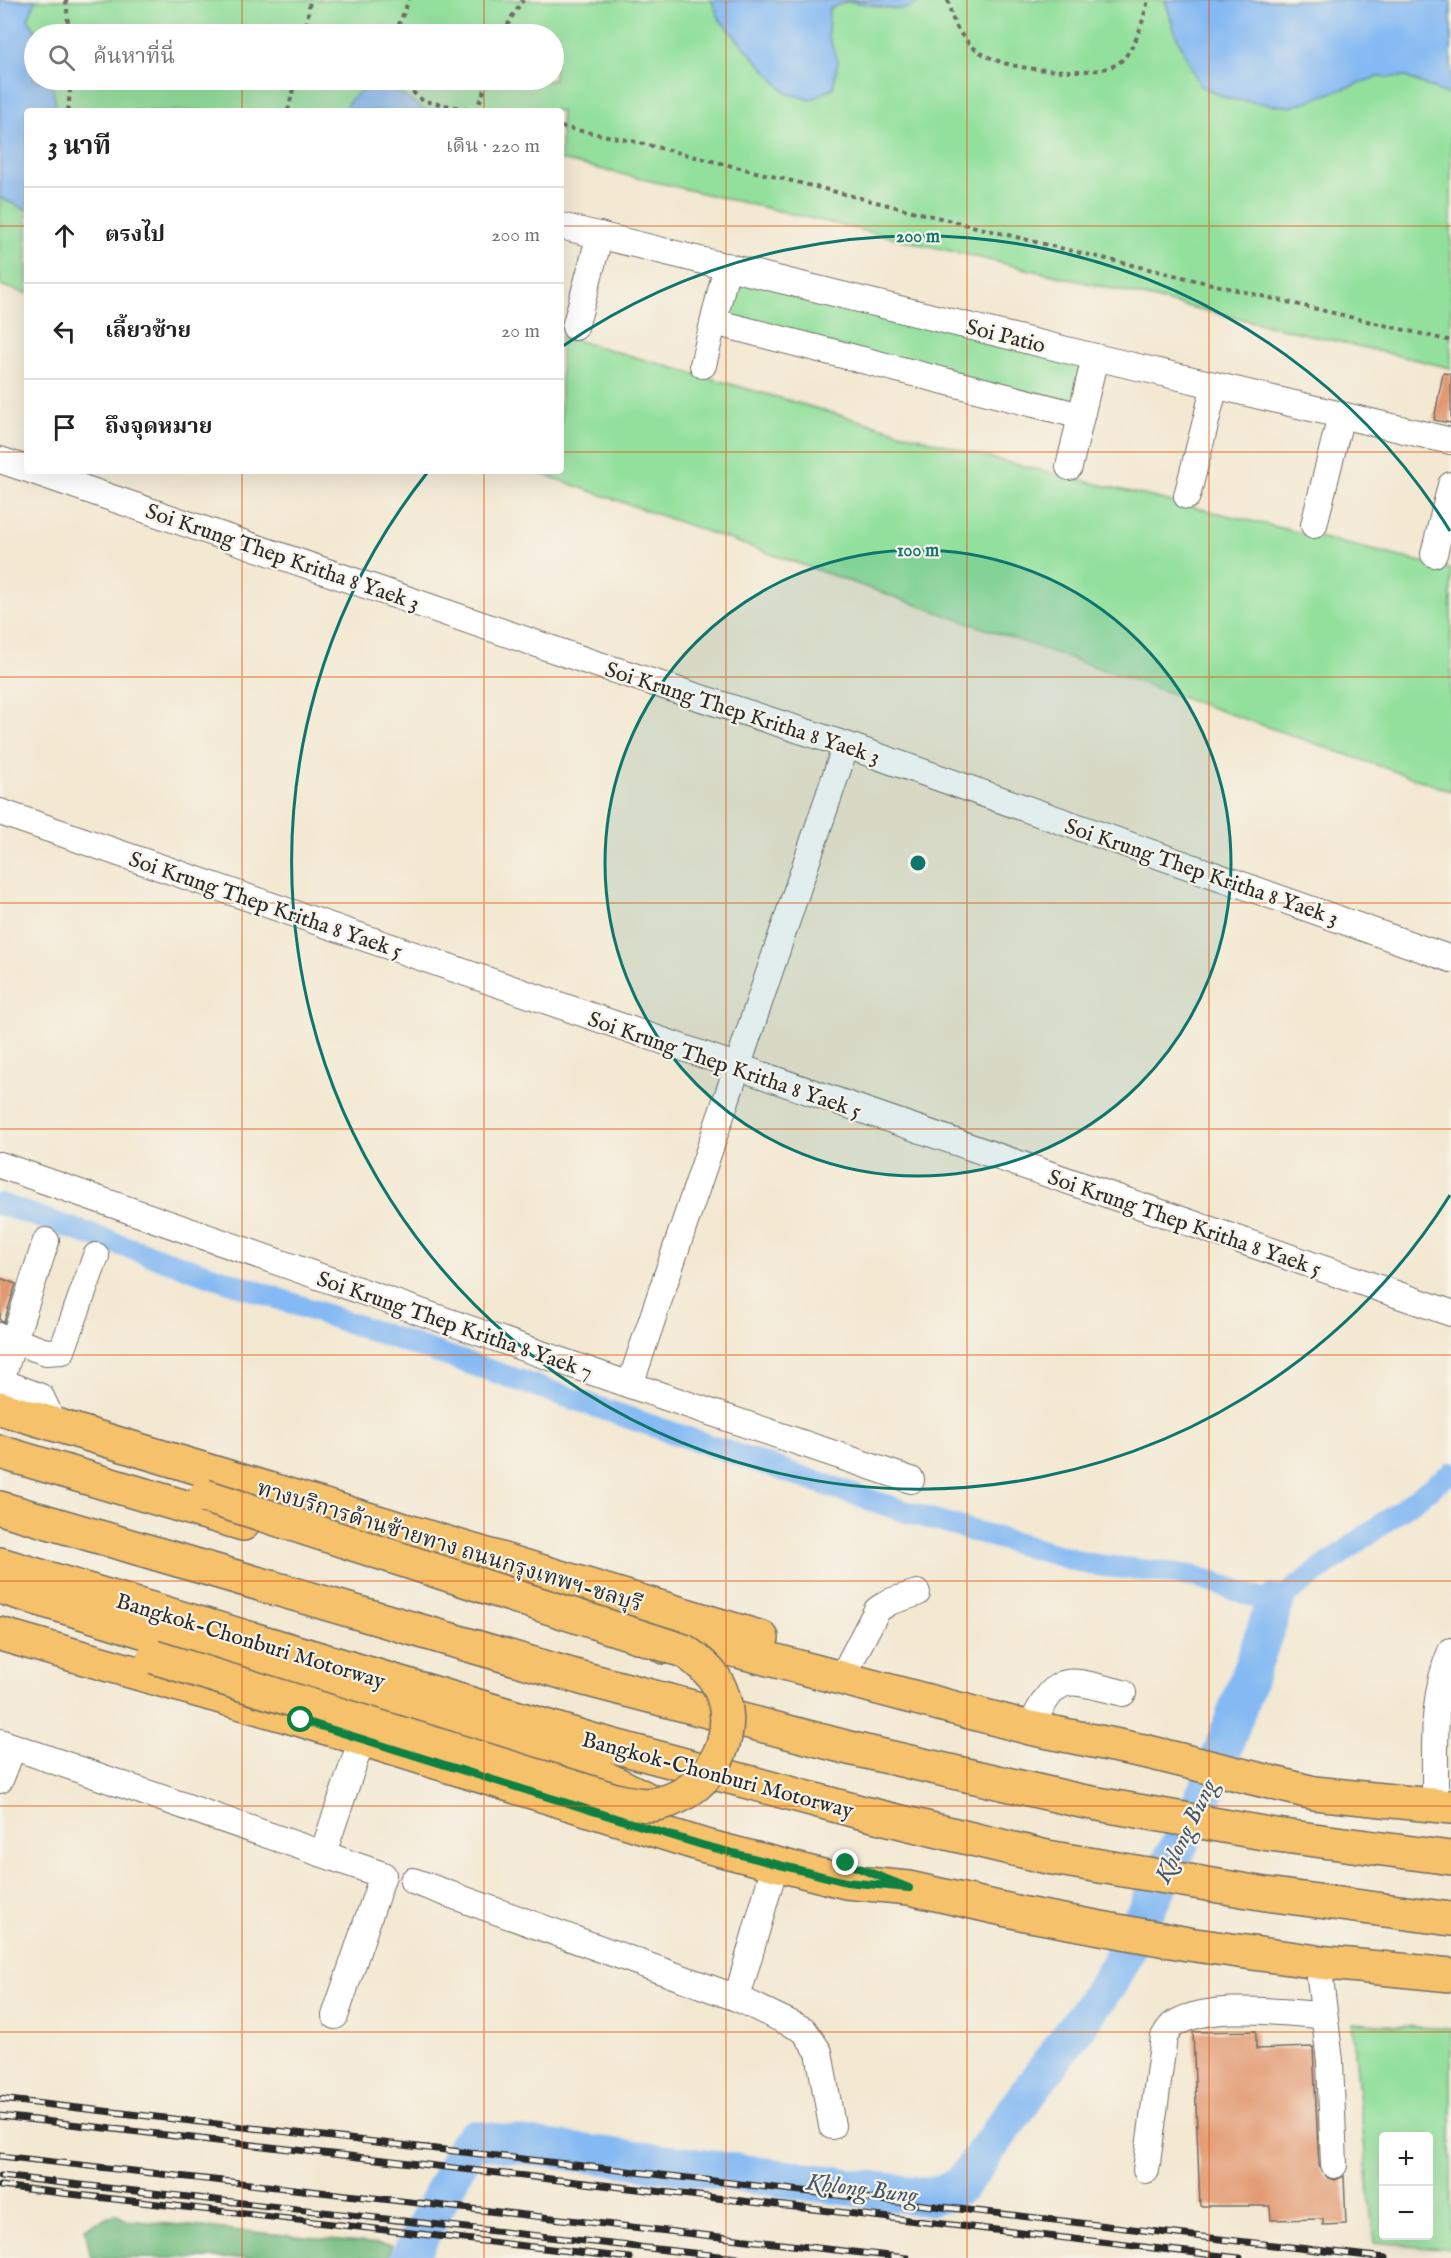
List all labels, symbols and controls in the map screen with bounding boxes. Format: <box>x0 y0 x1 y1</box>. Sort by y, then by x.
search box <box>24 24 564 90</box>
icon: search <box>45 41 78 74</box>
text: ค้นหาที่นี่ <box>93 43 175 71</box>
text: 3 นาที <box>48 130 111 163</box>
text: เดิน · 220 m <box>446 134 540 159</box>
icon: ahead <box>48 219 81 252</box>
text: ตรงไป <box>105 221 165 249</box>
text: 200 m <box>491 223 540 248</box>
text: 200 m <box>896 226 940 249</box>
street label: Soi Patio <box>963 314 1048 360</box>
icon: left <box>48 315 81 348</box>
text: เลี้ยวซ้าย <box>105 317 191 345</box>
text: 20 m <box>501 319 540 344</box>
icon: arrive <box>48 411 81 444</box>
text: ถึงจุดหมาย <box>105 413 212 441</box>
street label: Soi Krung Thep Kritha 8 Yaek 3 <box>142 498 423 618</box>
text: 100 m <box>897 540 939 563</box>
street label: Soi Krung Thep Kritha 8 Yaek 3 <box>601 656 884 772</box>
street label: Soi Krung Thep Kritha 8 Yaek 3 <box>1061 813 1342 933</box>
street label: Soi Krung Thep Kritha 8 Yaek 5 <box>125 846 406 966</box>
centre of rings <box>908 853 928 873</box>
street label: Soi Krung Thep Kritha 8 Yaek 5 <box>584 1006 865 1126</box>
street label: Soi Krung Thep Kritha 8 Yaek 5 <box>1044 1164 1325 1284</box>
street label: Soi Krung Thep Kritha 8 Yaek 7 <box>313 1265 596 1386</box>
street label: ทางบริการด้านซ้ายทาง ถนนกรุงเทพฯ-ชลบุรี <box>253 1475 645 1619</box>
street label: Bangkok-Chonburi Motorway <box>112 1588 389 1696</box>
route start <box>287 1706 313 1732</box>
street label: Bangkok-Chonburi Motorway <box>579 1726 856 1826</box>
water label: Khlong Bung <box>1147 1774 1225 1890</box>
route end <box>832 1849 858 1875</box>
map controls <box>1379 2132 1433 2240</box>
button: + <box>1379 2132 1433 2186</box>
water label: Khlong Bung <box>803 2167 920 2212</box>
button: − <box>1379 2186 1433 2240</box>

